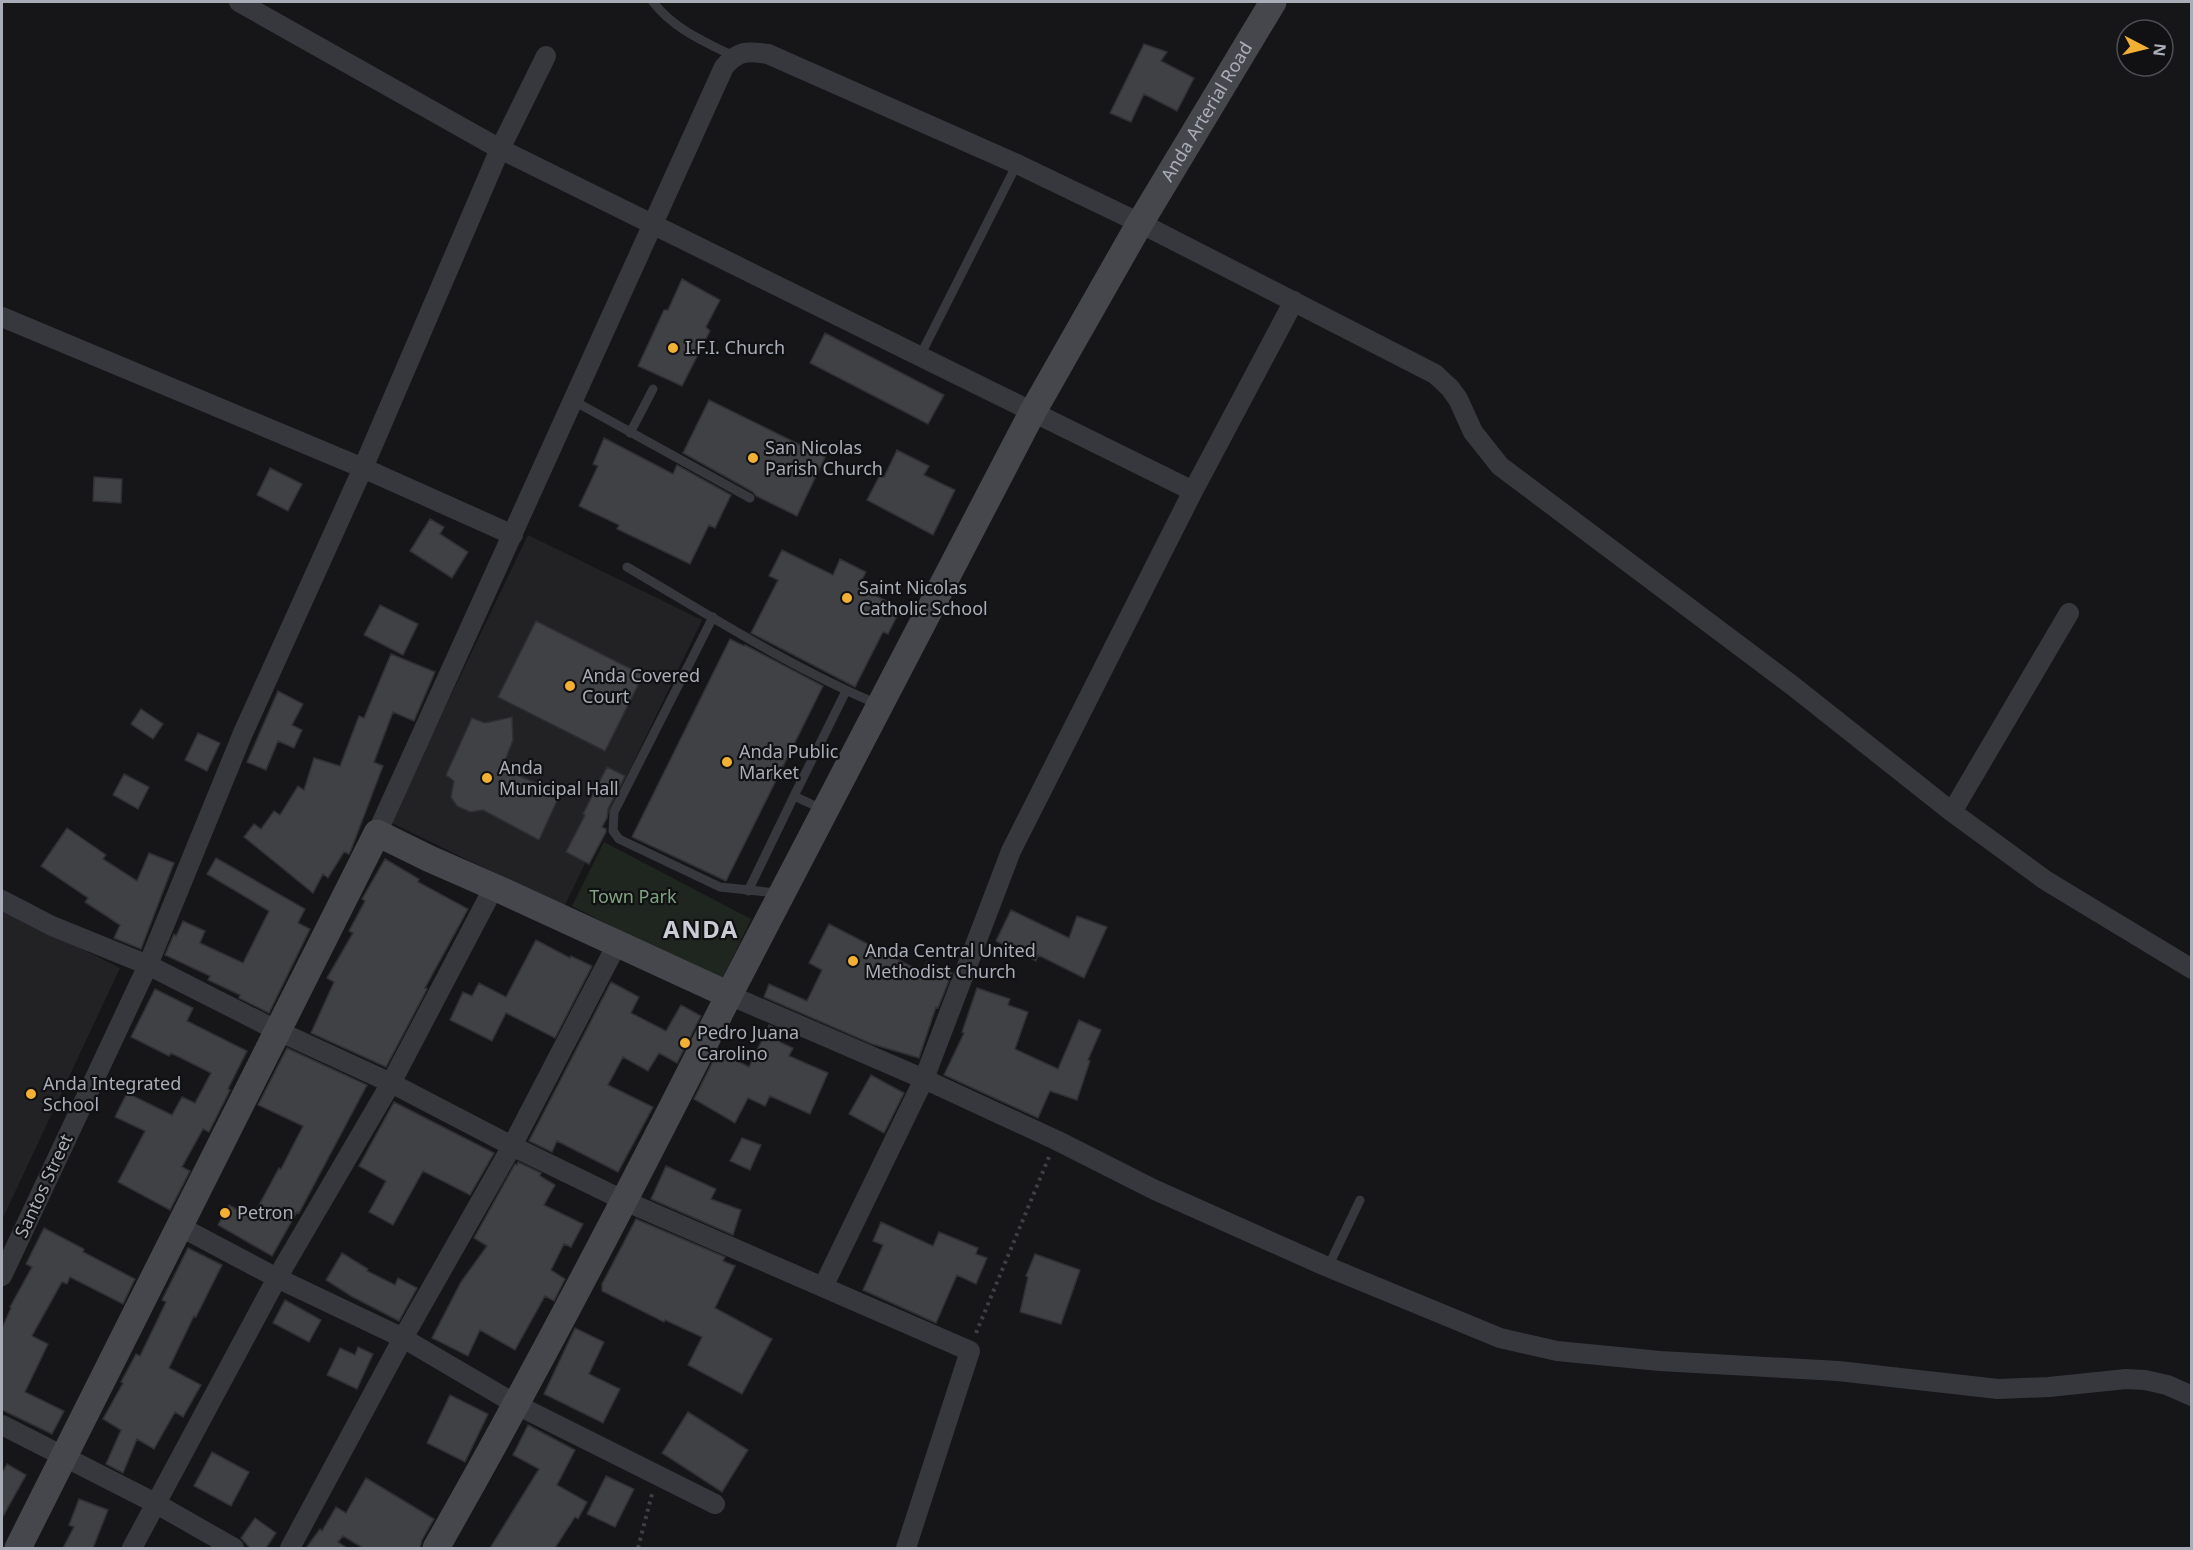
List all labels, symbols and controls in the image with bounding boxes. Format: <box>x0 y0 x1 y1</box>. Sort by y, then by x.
north arrow <box>2115 18 2175 78</box>
street label: Anda Arterial Road <box>1155 37 1257 186</box>
text: N <box>2148 42 2172 58</box>
place label: I.F.I. Church <box>685 335 785 359</box>
marker: I.F.I. Church <box>666 341 680 355</box>
place label: San Nicolas Parish Church <box>765 435 883 480</box>
marker: San Nicolas Parish Church <box>746 451 760 465</box>
place label: Saint Nicolas Catholic School <box>859 575 988 620</box>
marker: Saint Nicolas Catholic School <box>840 591 854 605</box>
place label: Anda Covered Court <box>582 663 700 708</box>
marker: Anda Covered Court <box>563 679 577 693</box>
place label: Anda Public Market <box>739 739 839 784</box>
place label: Anda Municipal Hall <box>499 755 619 800</box>
marker: Anda Public Market <box>720 755 734 769</box>
marker: Anda Municipal Hall <box>480 771 494 785</box>
park label: Town Park <box>589 884 677 908</box>
district label: ANDA <box>663 912 739 945</box>
place label: Anda Central United Methodist Church <box>865 938 1036 983</box>
marker: Anda Central United Methodist Church <box>846 954 860 968</box>
place label: Pedro Juana Carolino <box>697 1020 799 1065</box>
marker: Pedro Juana Carolino <box>678 1036 692 1050</box>
place label: Anda Integrated School <box>43 1071 181 1116</box>
marker: Anda Integrated School <box>24 1087 38 1101</box>
street label: Santos Street <box>9 1129 78 1241</box>
place label: Petron <box>237 1200 294 1224</box>
marker: Petron <box>218 1206 232 1220</box>

